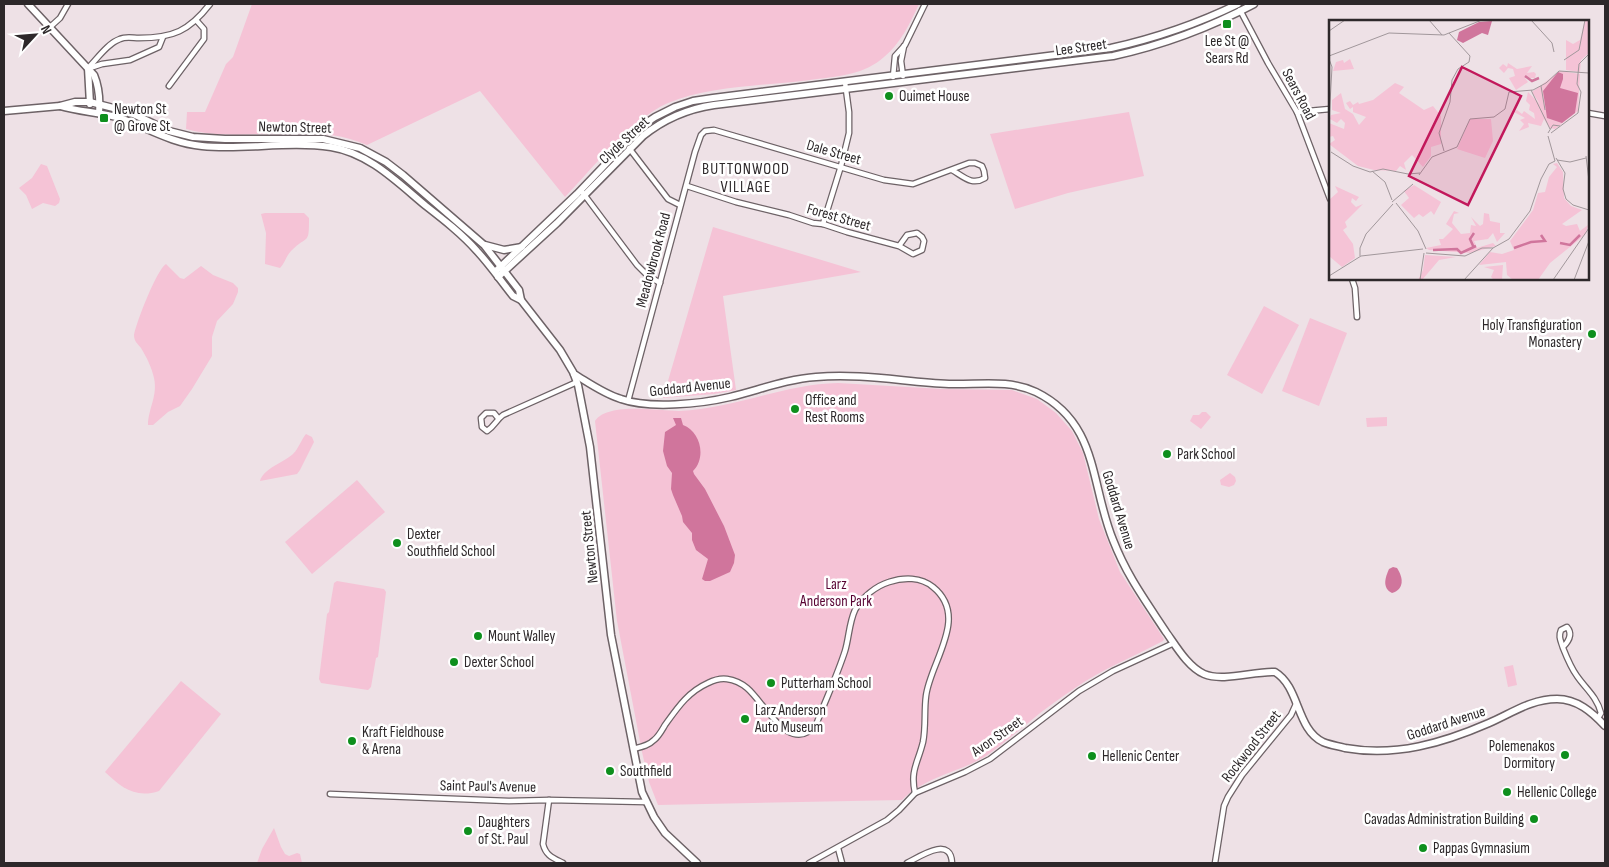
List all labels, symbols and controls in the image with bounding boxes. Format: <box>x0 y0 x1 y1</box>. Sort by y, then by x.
north arrow <box>10 10 60 60</box>
marker: Lee St @ Sears Rd <box>1221 18 1233 30</box>
inset map <box>1329 20 1589 280</box>
text: N <box>37 22 56 37</box>
place label: Lee St @ Sears Rd <box>1205 32 1249 68</box>
street label: Lee Street <box>1054 34 1108 60</box>
street label: Sears Road <box>1277 65 1320 123</box>
place label: Ouimet House <box>899 87 970 106</box>
marker: Ouimet House <box>883 90 895 102</box>
place label: Newton St @ Grove St <box>114 100 171 136</box>
marker: Newton St @ Grove St <box>98 112 110 124</box>
street label: Clyde Street <box>595 112 654 168</box>
street label: Newton Street <box>258 117 332 138</box>
street label: Dale Street <box>804 136 864 169</box>
district label: BUTTONWOOD VILLAGE <box>702 160 790 197</box>
street label: Forest Street <box>805 199 874 236</box>
street label: Meadowbrook Road <box>632 211 675 310</box>
place label: Holy Transfiguration Monastery <box>1482 316 1582 352</box>
marker: Holy Transfiguration Monastery <box>1586 328 1598 340</box>
street label: Goddard Avenue <box>649 374 732 401</box>
place label: Office and Rest Rooms <box>805 391 864 427</box>
marker: Office and Rest Rooms <box>789 403 801 415</box>
place label: Park School <box>1177 445 1235 464</box>
marker: Park School <box>1161 448 1173 460</box>
street label: Goddard Avenue <box>1098 468 1140 552</box>
street label: Newton Street <box>576 509 603 584</box>
place label: Dexter Southfield School <box>407 525 495 561</box>
marker: Dexter Southfield School <box>391 537 403 549</box>
park label: Larz Anderson Park <box>799 575 872 611</box>
place label: Mount Walley <box>488 627 556 646</box>
marker: Mount Walley <box>472 630 484 642</box>
place label: Dexter School <box>464 653 534 672</box>
marker: Dexter School <box>448 656 460 668</box>
place label: Putterham School <box>781 674 871 693</box>
marker: Putterham School <box>765 677 777 689</box>
place label: Larz Anderson Auto Museum <box>754 701 826 737</box>
street label: Goddard Avenue <box>1405 702 1488 745</box>
street label: Rockwood Street <box>1217 706 1286 786</box>
street label: Avon Street <box>967 712 1027 762</box>
marker: Larz Anderson Auto Museum <box>739 713 751 725</box>
place label: Kraft Fieldhouse & Arena <box>362 723 444 759</box>
marker: Kraft Fieldhouse & Arena <box>346 735 358 747</box>
place label: Polemenakos Dormitory <box>1489 737 1555 773</box>
place label: Hellenic Center <box>1102 747 1180 766</box>
marker: Polemenakos Dormitory <box>1559 749 1571 761</box>
marker: Hellenic Center <box>1086 750 1098 762</box>
place label: Southfield <box>620 762 672 781</box>
marker: Southfield <box>604 765 616 777</box>
street label: Saint Paul's Avenue <box>440 776 536 797</box>
place label: Hellenic College <box>1517 783 1597 802</box>
marker: Hellenic College <box>1501 786 1513 798</box>
place label: Cavadas Administration Building <box>1364 810 1524 829</box>
place label: Daughters of St. Paul <box>478 813 530 849</box>
marker: Cavadas Administration Building <box>1528 813 1540 825</box>
marker: Daughters of St. Paul <box>462 825 474 837</box>
place label: Pappas Gymnasium <box>1433 839 1530 858</box>
marker: Pappas Gymnasium <box>1417 842 1429 854</box>

